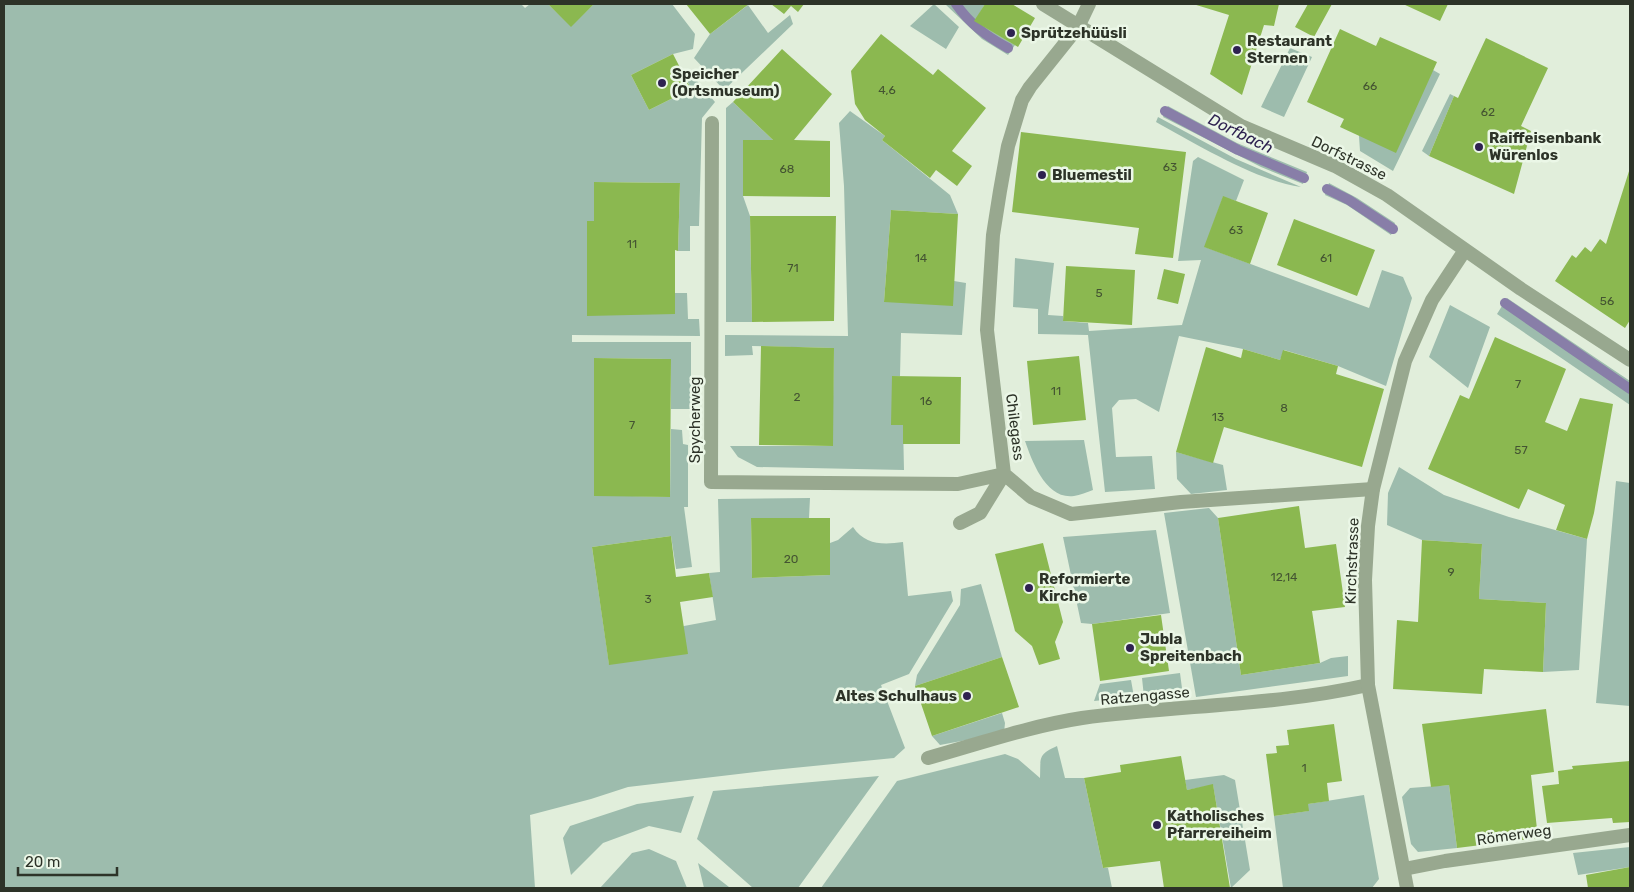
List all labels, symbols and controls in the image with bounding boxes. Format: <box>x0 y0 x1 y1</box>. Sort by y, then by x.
place label: Sprützehüüsli <box>1021 24 1127 42</box>
marker: Sprützehüüsli <box>1005 27 1017 39</box>
place label: Restaurant Sternen <box>1247 32 1332 67</box>
marker: Restaurant Sternen <box>1231 44 1243 56</box>
place label: Speicher (Ortsmuseum) <box>672 65 780 100</box>
marker: Speicher (Ortsmuseum) <box>656 77 668 89</box>
house number: 66 <box>1363 79 1377 93</box>
house number: 4,6 <box>878 83 896 97</box>
house number: 62 <box>1481 105 1495 119</box>
water label: Dorfbach <box>1205 110 1276 157</box>
place label: Raiffeisenbank Würenlos <box>1489 129 1602 164</box>
street label: Dorfstrasse <box>1308 132 1390 184</box>
marker: Raiffeisenbank Würenlos <box>1473 141 1485 153</box>
house number: 63 <box>1163 160 1177 174</box>
house number: 68 <box>780 162 794 176</box>
place label: Bluemestil <box>1052 166 1132 184</box>
marker: Bluemestil <box>1036 169 1048 181</box>
house number: 63 <box>1229 223 1243 237</box>
house number: 11 <box>627 237 637 251</box>
house number: 14 <box>915 251 928 265</box>
house number: 61 <box>1320 251 1332 265</box>
house number: 71 <box>787 261 799 275</box>
house number: 5 <box>1095 286 1103 300</box>
house number: 56 <box>1600 294 1614 308</box>
street label: Spycherweg <box>686 377 704 463</box>
house number: 7 <box>1515 377 1521 391</box>
house number: 11 <box>1051 384 1061 398</box>
house number: 2 <box>793 390 801 404</box>
street label: Chilegass <box>1002 392 1028 462</box>
house number: 16 <box>920 394 932 408</box>
house number: 8 <box>1280 401 1288 415</box>
house number: 13 <box>1212 410 1224 424</box>
house number: 7 <box>629 418 635 432</box>
house number: 57 <box>1514 443 1528 457</box>
street label: Kirchstrasse <box>1341 517 1363 605</box>
house number: 20 <box>784 552 798 566</box>
house number: 9 <box>1447 565 1455 579</box>
place label: Reformierte Kirche <box>1039 570 1130 605</box>
house number: 12,14 <box>1271 570 1298 584</box>
marker: Reformierte Kirche <box>1023 582 1035 594</box>
house number: 3 <box>644 592 652 606</box>
place label: Jubla Spreitenbach <box>1140 630 1242 665</box>
marker: Jubla Spreitenbach <box>1124 642 1136 654</box>
street label: Ratzengasse <box>1099 683 1191 709</box>
place label: Altes Schulhaus <box>836 687 957 705</box>
marker: Altes Schulhaus <box>961 690 973 702</box>
house number: 1 <box>1301 761 1307 775</box>
place label: Katholisches Pfarrereiheim <box>1167 807 1272 842</box>
marker: Katholisches Pfarrereiheim <box>1151 819 1163 831</box>
street label: Römerweg <box>1476 821 1552 849</box>
scale bar <box>18 844 116 876</box>
text: 20 m <box>25 853 60 871</box>

